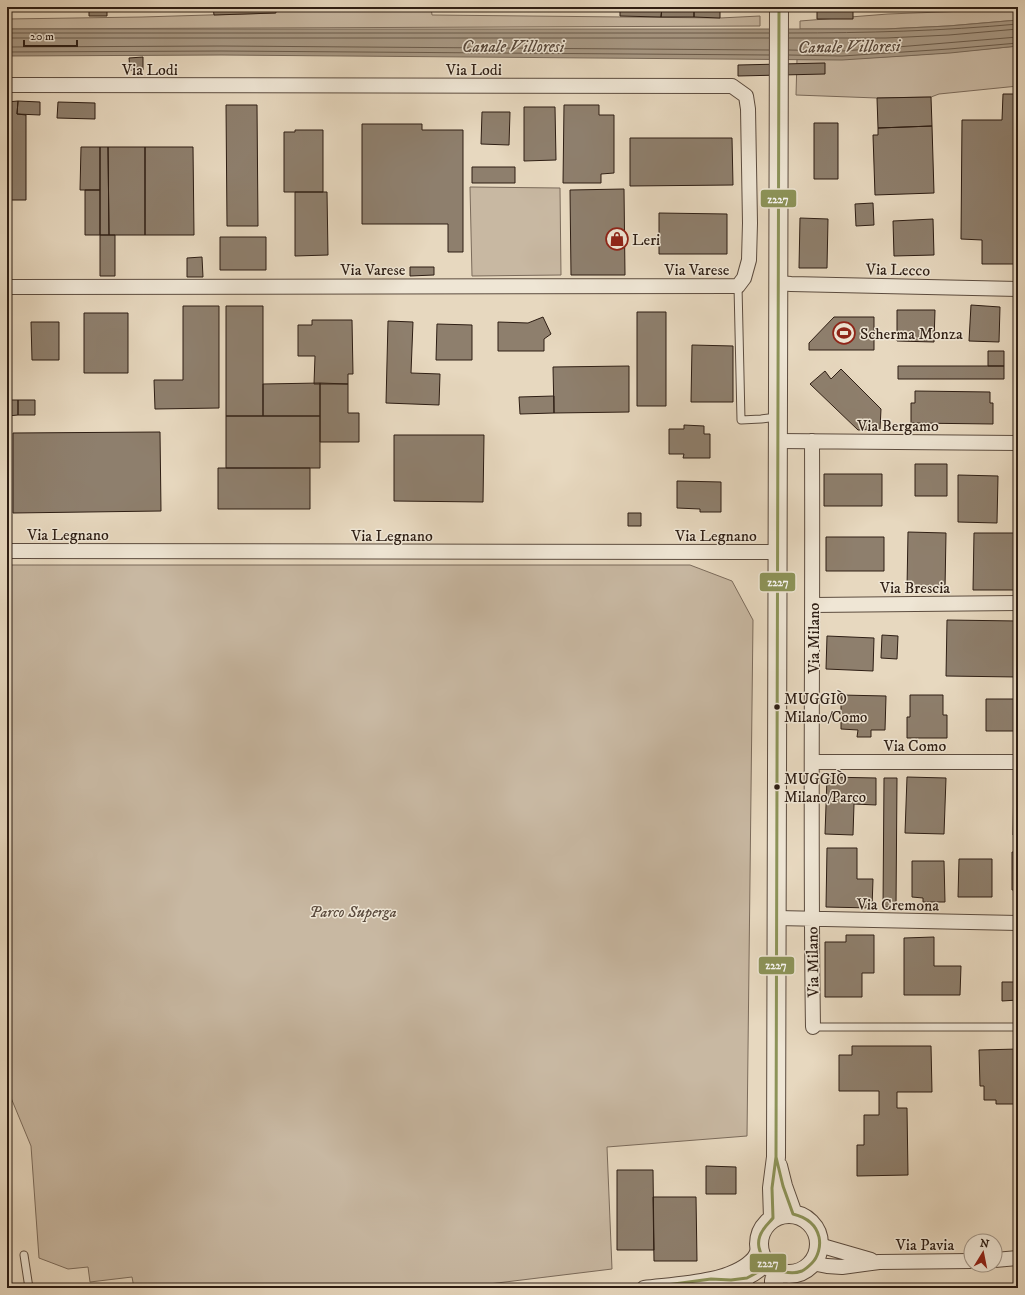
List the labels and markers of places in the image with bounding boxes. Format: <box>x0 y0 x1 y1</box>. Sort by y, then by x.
shop icon: Leri <box>604 226 630 252</box>
place label: Leri <box>632 230 660 250</box>
sports icon: Scherma Monza <box>831 320 857 346</box>
place label: Scherma Monza <box>860 324 963 344</box>
place label: MUGGIÒ Milano/Como <box>784 690 867 727</box>
marker: MUGGIÒ Milano/Como <box>772 702 782 712</box>
place label: MUGGIÒ Milano/Parco <box>784 770 866 807</box>
marker: MUGGIÒ Milano/Parco <box>772 782 782 792</box>

